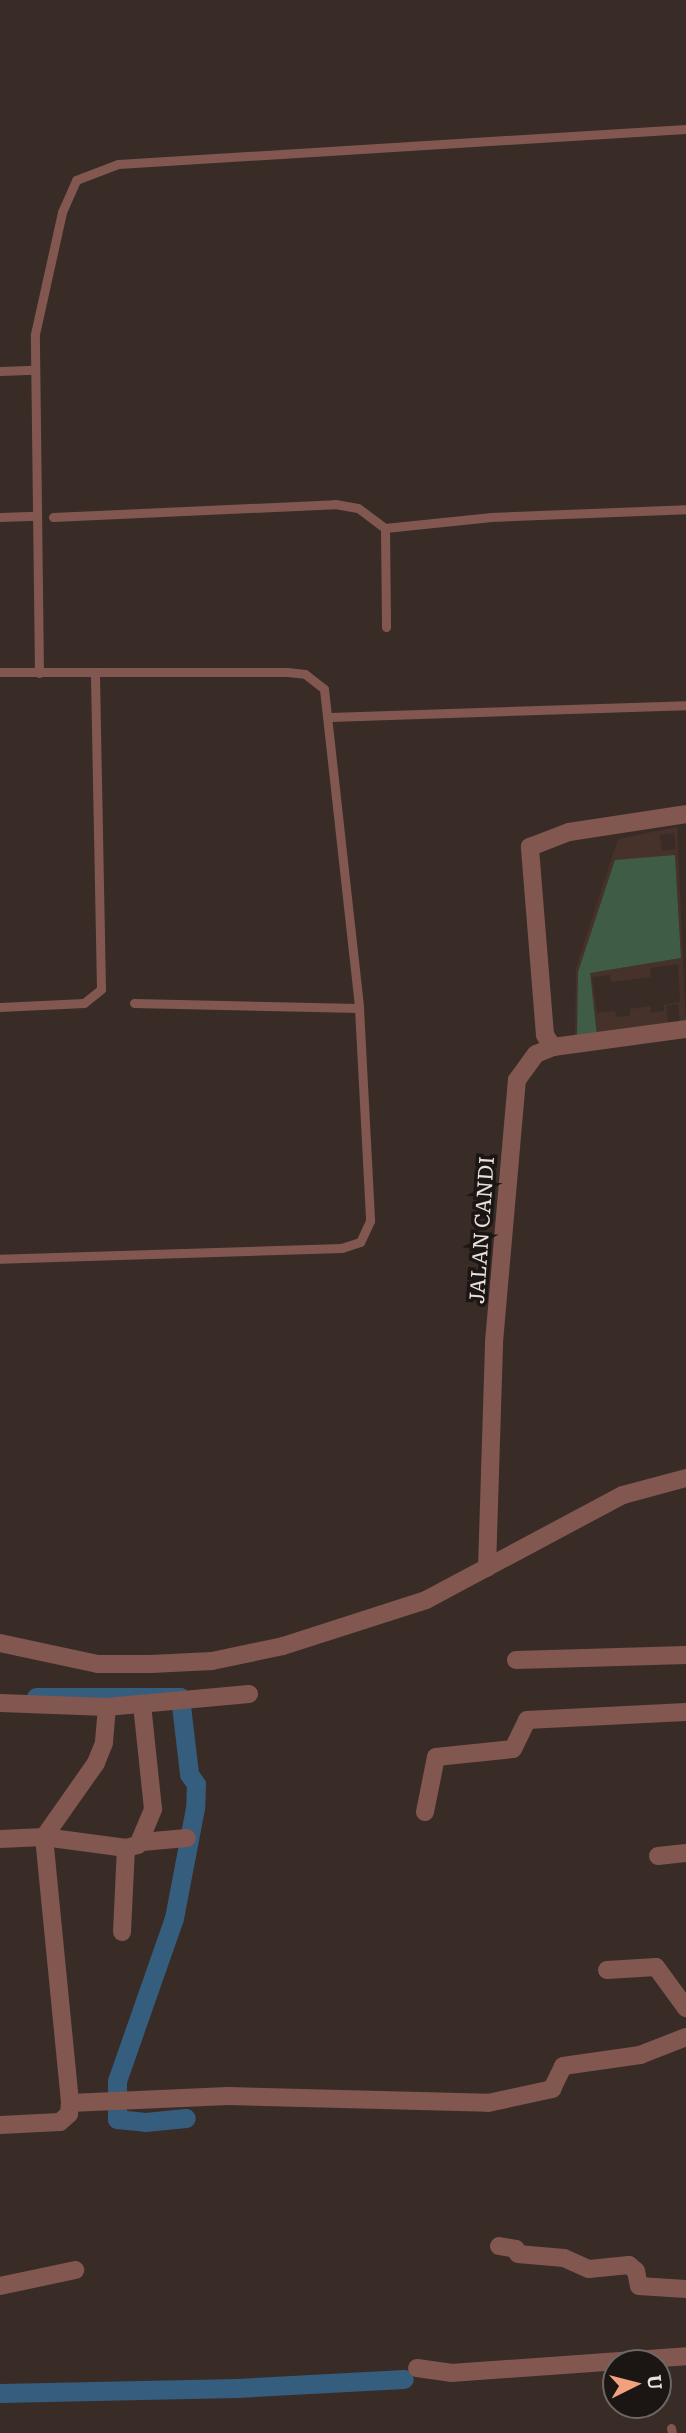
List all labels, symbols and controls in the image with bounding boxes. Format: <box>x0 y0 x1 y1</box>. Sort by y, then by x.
street label: JALAN CANDI <box>462 1155 498 1305</box>
north arrow <box>602 2349 672 2419</box>
text: U <box>641 2373 671 2391</box>

